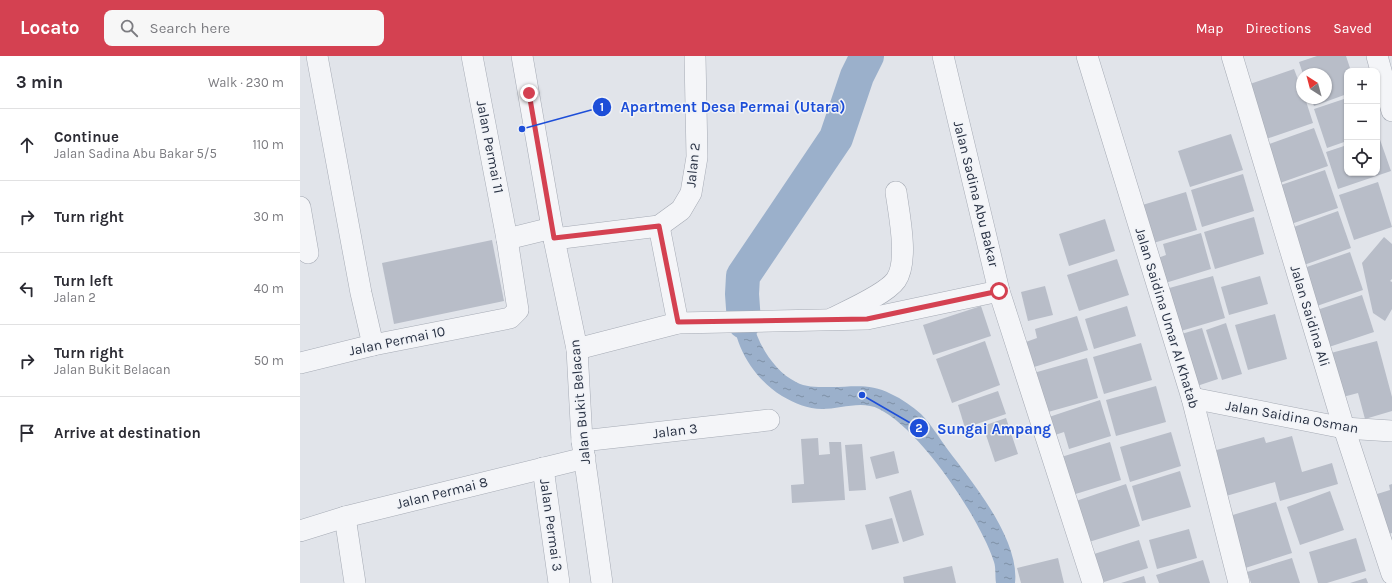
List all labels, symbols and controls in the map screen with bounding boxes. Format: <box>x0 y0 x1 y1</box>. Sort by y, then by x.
search box <box>104 10 384 46</box>
text: Locato <box>20 17 80 39</box>
icon: search <box>118 17 140 39</box>
text: Search here <box>150 19 230 37</box>
text: Map <box>1196 20 1224 37</box>
text: Directions <box>1246 20 1311 37</box>
text: Saved <box>1333 20 1372 37</box>
north arrow <box>1296 68 1332 104</box>
map controls <box>1344 68 1380 176</box>
button: + <box>1344 68 1380 104</box>
text: 3 min <box>16 72 63 92</box>
text: Walk · 230 m <box>208 75 284 90</box>
route end <box>520 84 538 102</box>
callout: Apartment Desa Permai (Utara) <box>592 94 853 121</box>
text: Apartment Desa Permai (Utara) <box>620 98 846 116</box>
street label: Jalan Permai 11 <box>473 99 507 195</box>
text: 1 <box>600 100 604 114</box>
button: − <box>1344 104 1380 140</box>
street label: Jalan Sadina Abu Bakar <box>950 119 1003 270</box>
text: Continue <box>54 128 119 146</box>
icon: ahead <box>16 134 38 156</box>
text: 110 m <box>252 137 284 152</box>
button: locate <box>1344 140 1380 176</box>
street label: Jalan 2 <box>682 142 704 188</box>
text: Jalan Sadina Abu Bakar 5/5 <box>54 146 217 161</box>
icon: right <box>16 206 38 228</box>
text: Turn right <box>54 208 124 226</box>
text: 30 m <box>253 209 284 224</box>
street label: Jalan Saidina Umar Al Khatab <box>1131 225 1203 411</box>
street label: Jalan Saidina Ali <box>1286 263 1334 369</box>
text: Turn left <box>54 272 113 290</box>
icon: left <box>16 278 38 300</box>
text: 40 m <box>254 281 284 296</box>
route start <box>990 282 1008 300</box>
text: Jalan 2 <box>54 290 96 305</box>
street label: Jalan Permai 10 <box>347 322 447 360</box>
street label: Jalan Bukit Belacan <box>566 339 594 465</box>
text: Turn right <box>54 344 124 362</box>
icon: right <box>16 350 38 372</box>
text: 50 m <box>254 353 284 368</box>
text: Jalan Bukit Belacan <box>54 362 171 377</box>
street label: Jalan Saidina Osman <box>1224 397 1360 437</box>
callout: Sungai Ampang <box>909 415 1059 442</box>
street label: Jalan 3 <box>652 420 698 442</box>
text: Sungai Ampang <box>937 420 1051 438</box>
text: 2 <box>915 421 923 435</box>
icon: arrive <box>16 422 38 444</box>
text: Arrive at destination <box>54 424 201 442</box>
street label: Jalan Permai 8 <box>394 473 490 513</box>
street label: Jalan Permai 3 <box>536 478 566 572</box>

